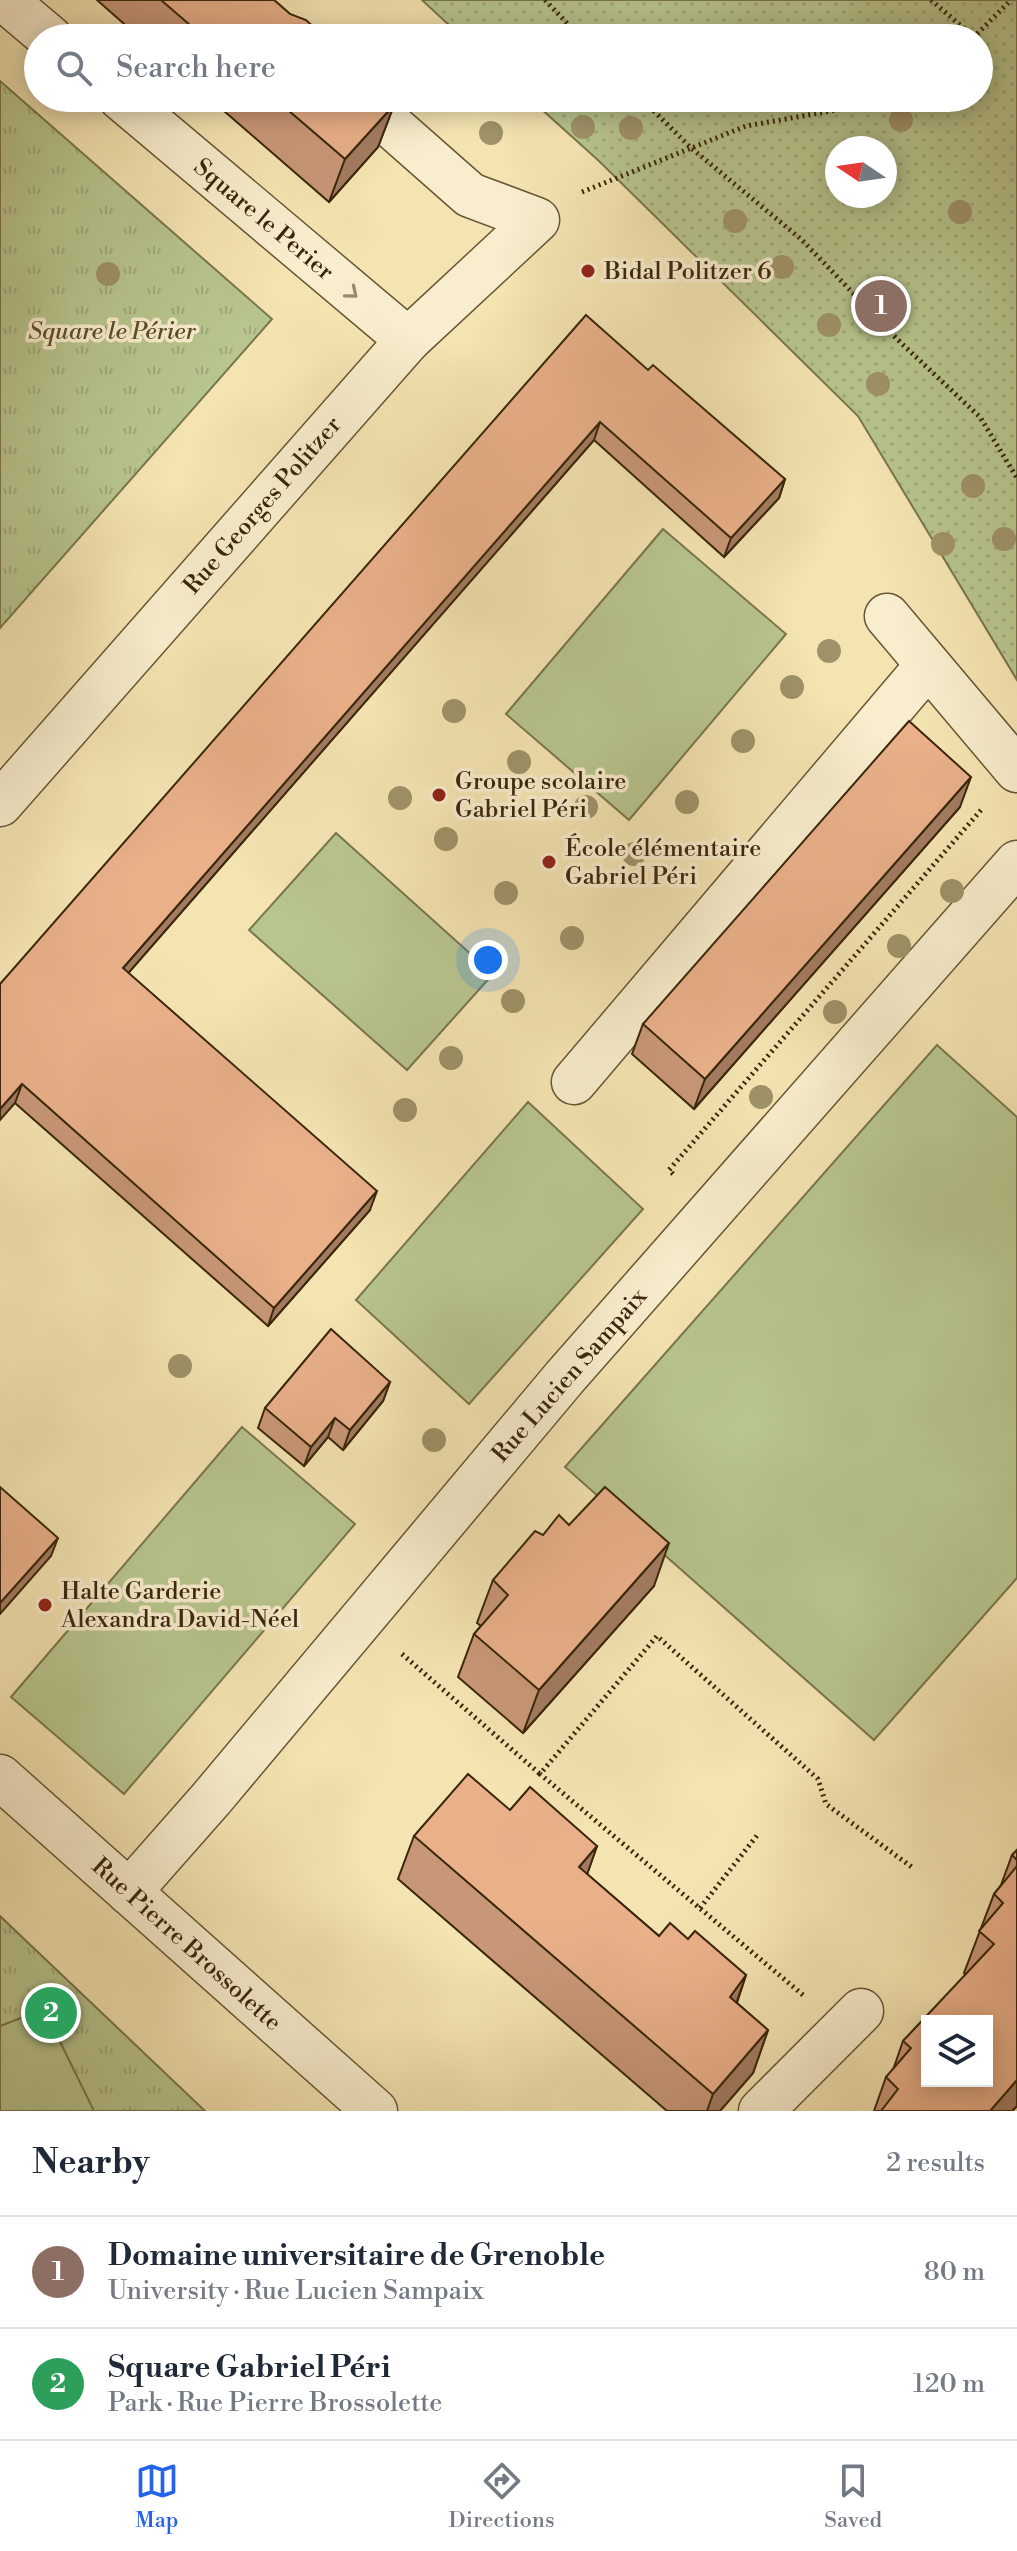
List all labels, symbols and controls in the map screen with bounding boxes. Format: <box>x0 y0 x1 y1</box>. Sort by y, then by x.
search box <box>24 24 993 112</box>
icon: search <box>52 46 96 90</box>
text: Search here <box>116 49 276 87</box>
north arrow <box>825 136 897 208</box>
street label: Square le Perier <box>187 152 340 287</box>
place label: Bidal Politzer 6 <box>603 257 772 287</box>
marker: Bidal Politzer 6 <box>579 262 597 280</box>
pin: 1 <box>855 276 907 336</box>
one-way arrow <box>343 283 357 298</box>
park label: Square le Périer <box>28 317 197 347</box>
street label: Rue Georges Politzer <box>177 411 348 601</box>
place label: Groupe scolaire Gabriel Péri <box>455 767 626 825</box>
marker: Groupe scolaire Gabriel Péri <box>430 786 448 804</box>
place label: École élémentaire Gabriel Péri <box>565 833 761 892</box>
marker: École élémentaire Gabriel Péri <box>540 853 558 871</box>
your location <box>468 940 508 980</box>
street label: Rue Lucien Sampaix <box>486 1282 654 1469</box>
place label: Halte Garderie Alexandra David-Néel <box>60 1577 299 1635</box>
marker: Halte Garderie Alexandra David-Néel <box>36 1596 54 1614</box>
street label: Rue Pierre Brossolette <box>85 1852 287 2038</box>
pin: 2 <box>25 1983 77 2043</box>
map controls <box>921 2015 993 2087</box>
button: layers <box>921 2015 993 2087</box>
text: Nearby <box>32 2142 150 2184</box>
text: 2 results <box>886 2147 985 2179</box>
text: Domaine universitaire de Grenoble <box>108 2237 605 2275</box>
text: 1 <box>52 2256 64 2288</box>
text: 80 m <box>924 2256 985 2288</box>
text: University · Rue Lucien Sampaix <box>108 2275 484 2307</box>
text: Square Gabriel Péri <box>108 2349 391 2387</box>
text: 2 <box>50 2368 66 2400</box>
text: 120 m <box>913 2368 985 2400</box>
text: Park · Rue Pierre Brossolette <box>108 2387 443 2419</box>
tab: Map <box>135 2459 179 2534</box>
tab: Directions <box>449 2459 555 2534</box>
tab: Saved <box>824 2459 882 2534</box>

